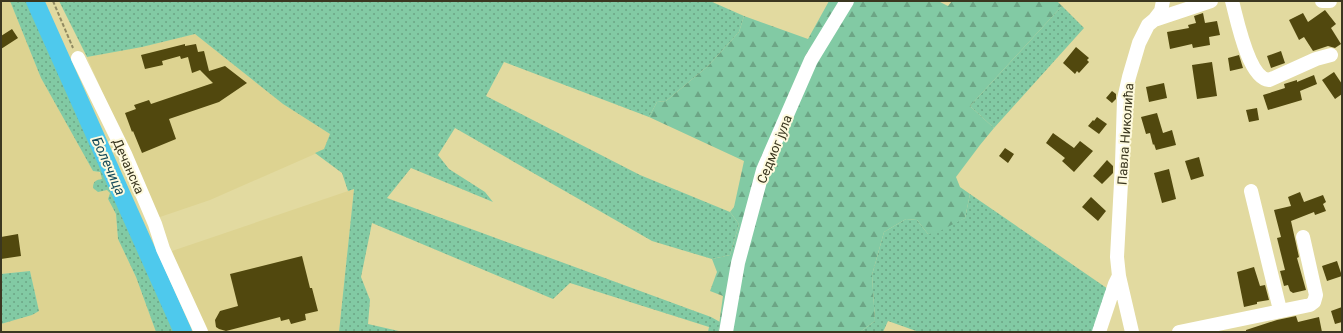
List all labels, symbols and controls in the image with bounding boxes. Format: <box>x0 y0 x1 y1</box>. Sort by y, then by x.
street label: Павла Николића <box>1114 83 1137 185</box>
street label: Седмог јула <box>754 113 795 186</box>
water label: Болечица <box>89 134 129 198</box>
street label: Дечанска <box>110 136 147 196</box>

